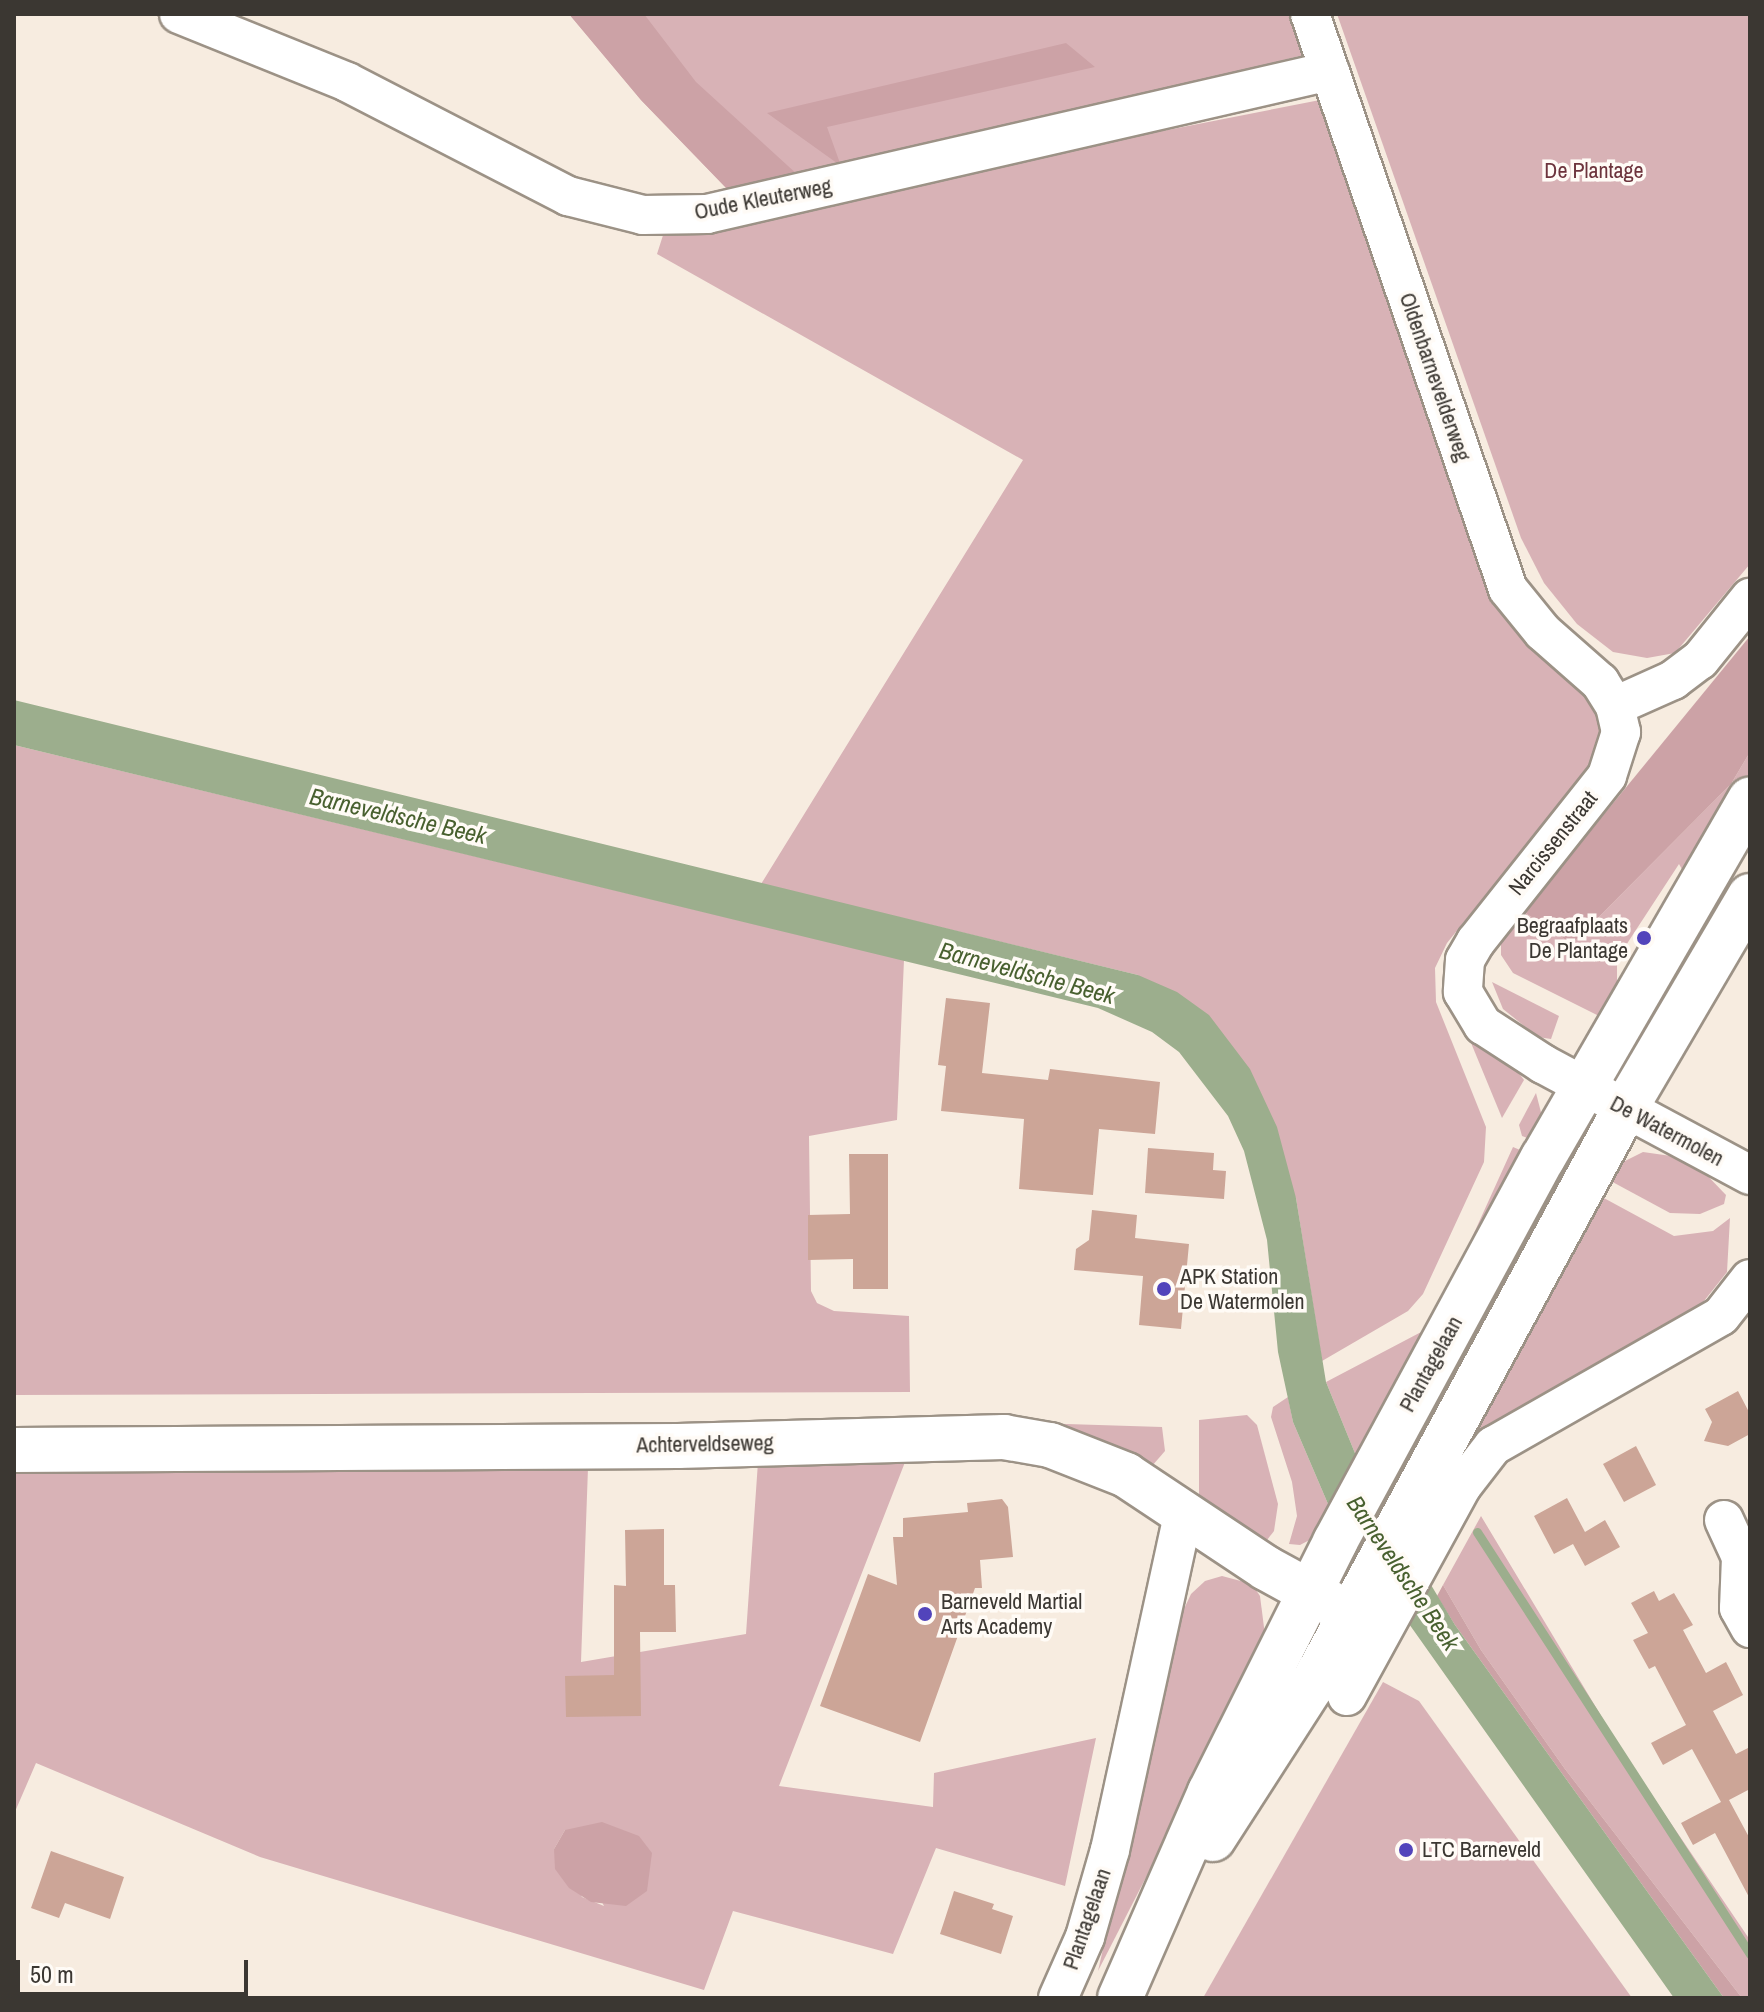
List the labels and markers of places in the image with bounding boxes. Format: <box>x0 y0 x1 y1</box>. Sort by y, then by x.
place label: Begraafplaats De Plantage <box>1517 912 1628 964</box>
marker: Begraafplaats De Plantage <box>1635 929 1653 947</box>
place label: APK Station De Watermolen <box>1180 1263 1305 1314</box>
marker: APK Station De Watermolen <box>1155 1280 1173 1298</box>
place label: Barneveld Martial Arts Academy <box>941 1588 1082 1640</box>
marker: Barneveld Martial Arts Academy <box>916 1605 934 1623</box>
place label: LTC Barneveld <box>1422 1837 1541 1863</box>
marker: LTC Barneveld <box>1397 1841 1415 1859</box>

